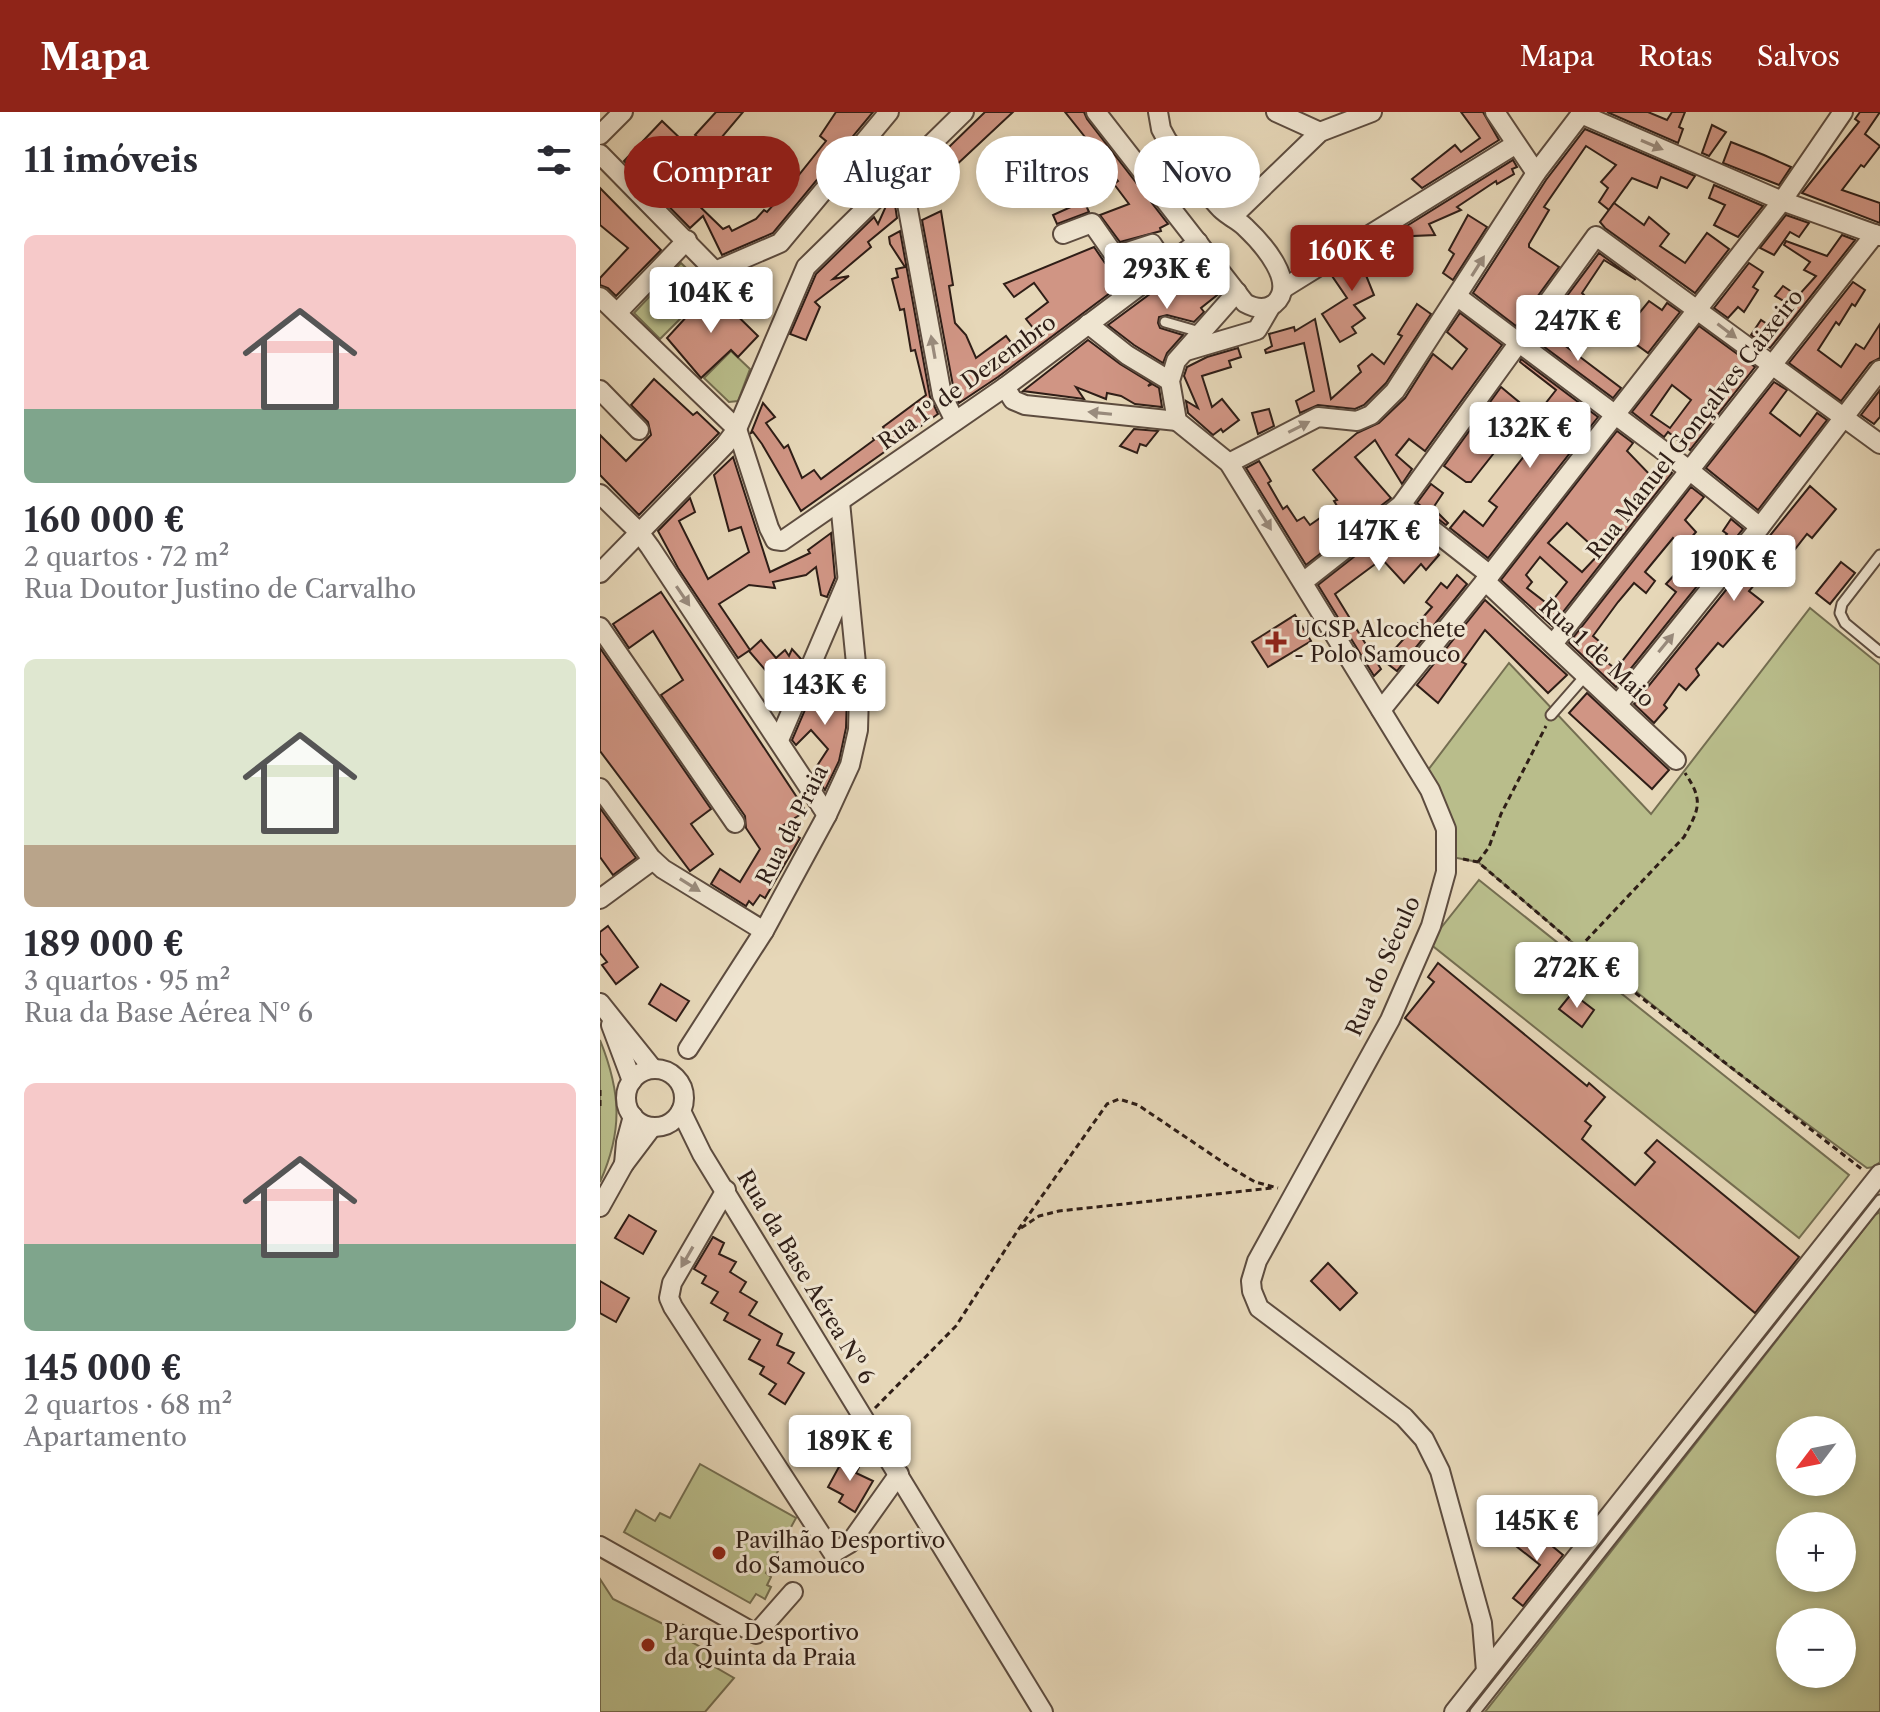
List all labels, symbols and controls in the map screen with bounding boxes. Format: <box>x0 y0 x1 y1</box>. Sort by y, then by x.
text: Mapa <box>40 33 150 80</box>
text: Mapa <box>1520 39 1595 73</box>
text: Rotas <box>1639 39 1713 73</box>
text: Salvos <box>1757 39 1840 73</box>
chip: Comprar <box>624 136 800 208</box>
chip: Alugar <box>816 136 960 208</box>
chip: Filtros <box>976 136 1118 208</box>
chip: Novo <box>1134 136 1260 208</box>
icon: filters <box>532 138 576 182</box>
one-way arrow <box>1640 138 1664 151</box>
text: 11 imóveis <box>24 139 198 181</box>
pin: 160K € <box>1287 225 1417 293</box>
text: 160K € <box>1309 235 1396 267</box>
pin: 293K € <box>1102 243 1232 311</box>
text: 293K € <box>1123 253 1211 285</box>
one-way arrow <box>1470 255 1484 277</box>
pin: 104K € <box>646 267 776 335</box>
text: 104K € <box>668 277 754 309</box>
street label: Rua Manuel Gonçalves Caixeiro <box>1581 284 1809 564</box>
icon: home <box>228 287 372 431</box>
pin: 247K € <box>1513 295 1643 363</box>
text: 247K € <box>1534 305 1622 337</box>
street label: Rua 1º de Dezembro <box>873 308 1061 456</box>
one-way arrow <box>1716 323 1737 339</box>
one-way arrow <box>927 334 939 359</box>
pin: 132K € <box>1465 402 1595 470</box>
one-way arrow <box>1087 406 1112 419</box>
text: 132K € <box>1488 412 1572 444</box>
one-way arrow <box>1287 421 1310 434</box>
text: 160 000 € <box>24 499 185 541</box>
pin: 147K € <box>1314 505 1444 573</box>
one-way arrow <box>1257 509 1271 531</box>
text: 147K € <box>1337 515 1421 547</box>
pin: 190K € <box>1669 535 1799 603</box>
text: 2 quartos · 72 m² <box>24 541 229 573</box>
text: 190K € <box>1691 545 1777 577</box>
text: Rua Doutor Justino de Carvalho <box>24 573 416 605</box>
one-way arrow <box>675 586 690 607</box>
street label: Rua 1 de Maio <box>1534 593 1660 713</box>
place label: UCSP Alcochete - Polo Samouco <box>1294 616 1466 668</box>
marker: UCSP Alcochete - Polo Samouco <box>1265 631 1287 653</box>
one-way arrow <box>1658 633 1674 653</box>
pin: 143K € <box>760 659 890 727</box>
text: 143K € <box>783 669 868 701</box>
icon: home <box>228 711 372 855</box>
street label: Rua da Praia <box>750 760 834 890</box>
one-way arrow <box>679 878 701 892</box>
street label: Rua do Século <box>1340 892 1426 1040</box>
text: 189 000 € <box>24 923 184 965</box>
pin: 272K € <box>1512 942 1642 1010</box>
text: 272K € <box>1533 952 1621 984</box>
text: 3 quartos · 95 m² <box>24 965 230 997</box>
text: Rua da Base Aérea Nº 6 <box>24 997 313 1029</box>
icon: home <box>228 1135 372 1279</box>
street label: Rua da Base Aérea Nº 6 <box>731 1165 881 1389</box>
one-way arrow <box>680 1246 694 1269</box>
text: 145 000 € <box>24 1347 182 1389</box>
text: 2 quartos · 68 m² <box>24 1389 232 1421</box>
pin: 189K € <box>785 1415 915 1483</box>
north arrow <box>1776 1416 1856 1496</box>
map controls <box>1776 1416 1856 1688</box>
text: Apartamento <box>24 1421 187 1453</box>
text: 189K € <box>807 1425 893 1457</box>
pin: 145K € <box>1472 1495 1602 1563</box>
text: 145K € <box>1495 1505 1579 1537</box>
button: + <box>1776 1512 1856 1592</box>
place label: Pavilhão Desportivo do Samouco <box>735 1527 945 1579</box>
marker: Pavilhão Desportivo do Samouco <box>710 1544 728 1562</box>
button: − <box>1776 1608 1856 1688</box>
place label: Parque Desportivo da Quinta da Praia <box>664 1619 859 1671</box>
marker: Parque Desportivo da Quinta da Praia <box>639 1636 657 1654</box>

